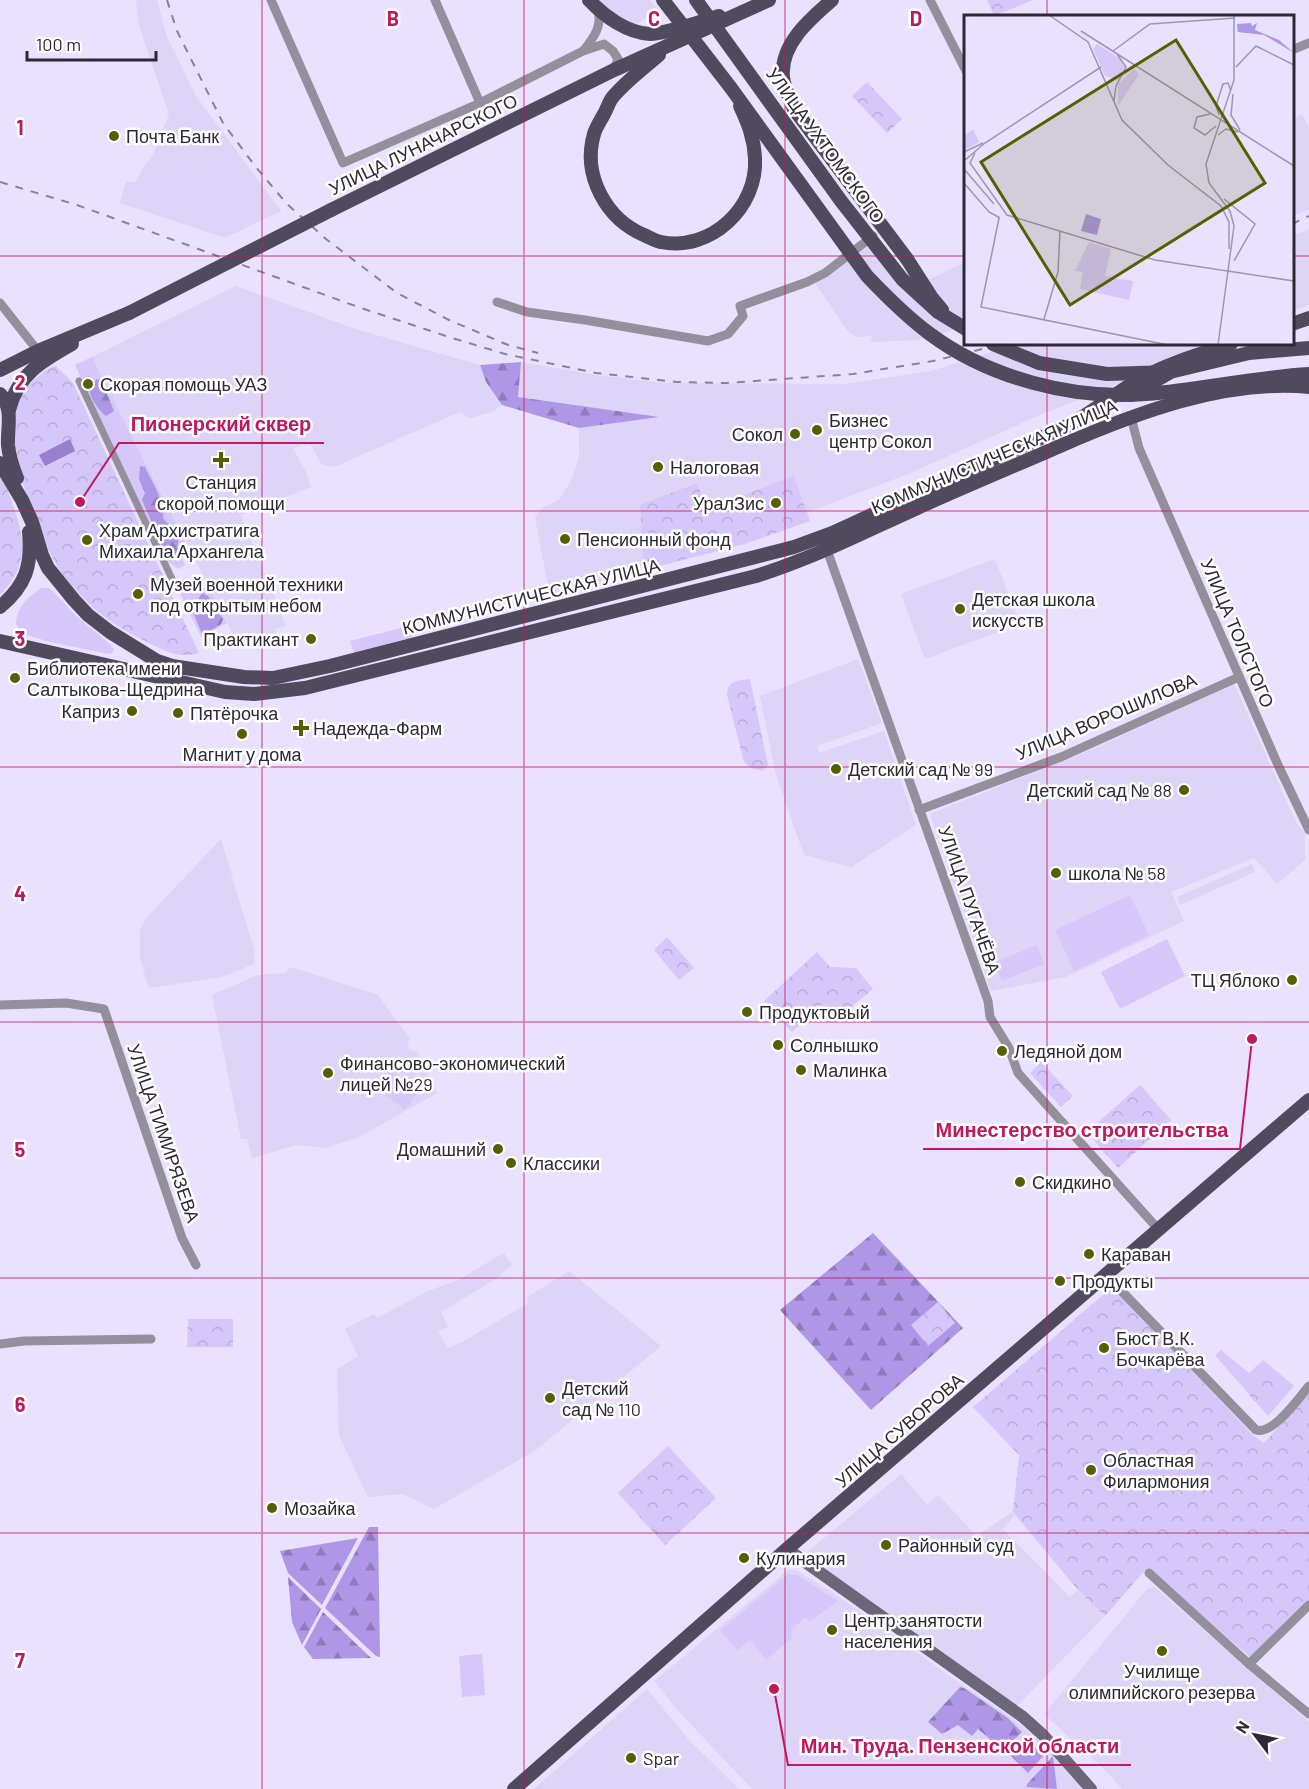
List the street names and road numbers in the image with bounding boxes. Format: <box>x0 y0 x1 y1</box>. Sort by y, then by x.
street label: УЛИЦА УХТОМСКОГО <box>762 63 890 227</box>
street label: УЛИЦА ЛУНАЧАРСКОГО <box>325 89 521 199</box>
street label: КОММУНИСТИЧЕСКАЯ УЛИЦА <box>868 394 1120 518</box>
street label: КОММУНИСТИЧЕСКАЯ УЛИЦА <box>400 553 662 639</box>
street label: УЛИЦА ТОЛСТОГО <box>1197 555 1279 711</box>
street label: УЛИЦА ВОРОШИЛОВА <box>1012 668 1200 764</box>
street label: УЛИЦА ПУГАЧЁВА <box>934 823 1006 977</box>
street label: УЛИЦА ТИМИРЯЗЕВА <box>123 1041 205 1225</box>
street label: УЛИЦА СУВОРОВА <box>830 1368 968 1492</box>

